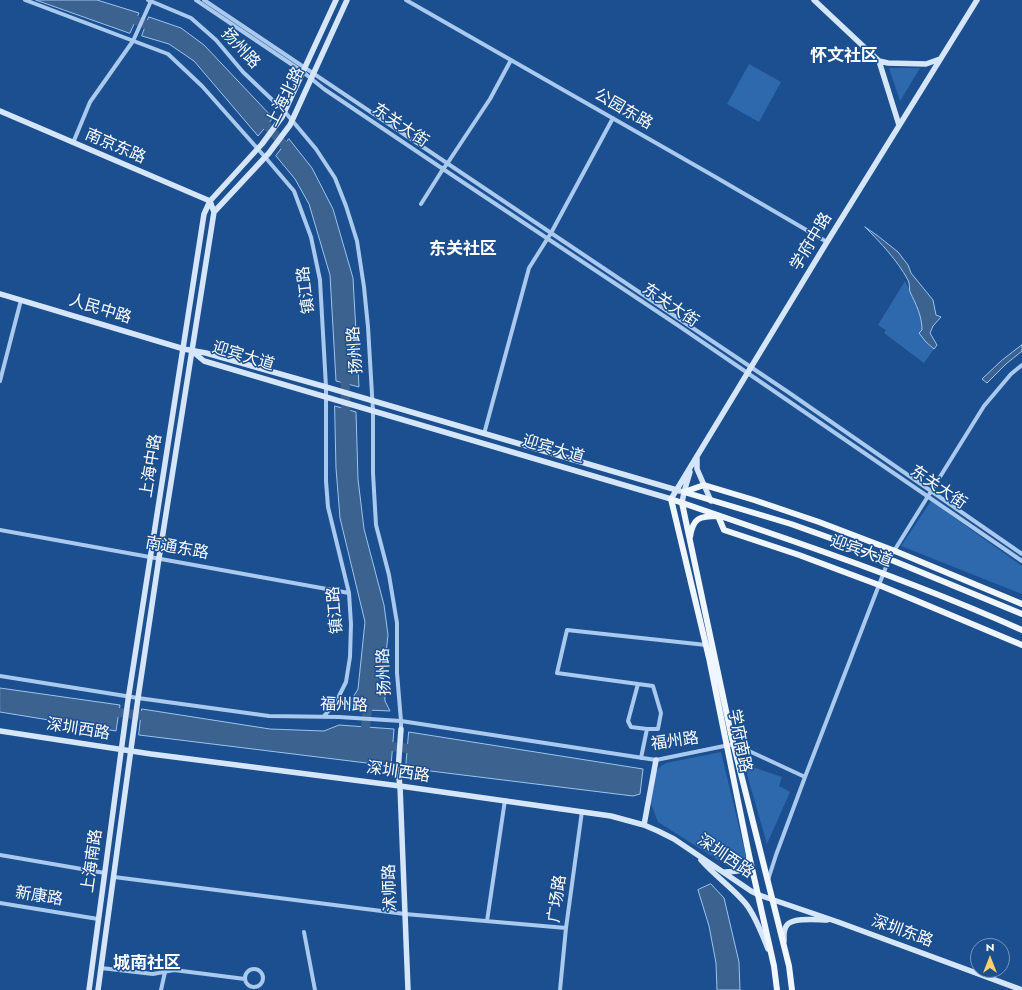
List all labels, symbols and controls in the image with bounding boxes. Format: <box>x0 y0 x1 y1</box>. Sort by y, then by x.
street label: 扬州路 <box>217 25 263 73</box>
district label: 怀文社区 <box>810 47 878 67</box>
street label: 上海北路 <box>263 64 309 130</box>
street label: 公园东路 <box>590 86 656 134</box>
street label: 东关大街 <box>368 100 432 152</box>
street label: 南京东路 <box>82 126 148 168</box>
street label: 学府中路 <box>787 210 837 274</box>
district label: 东关社区 <box>429 240 497 260</box>
street label: 镇江路 <box>295 265 319 315</box>
street label: 东关大街 <box>638 280 702 332</box>
street label: 人民中路 <box>67 291 133 329</box>
street label: 扬州路 <box>345 325 367 375</box>
street label: 迎宾大道 <box>210 338 276 376</box>
street label: 迎宾大道 <box>520 432 586 468</box>
street label: 上海中路 <box>138 433 166 499</box>
street label: 东关大街 <box>906 462 970 514</box>
street label: 迎宾大道 <box>828 532 894 572</box>
street label: 南通东路 <box>144 534 210 564</box>
street label: 镇江路 <box>324 585 348 635</box>
street label: 扬州路 <box>375 648 395 696</box>
street label: 福州路 <box>320 696 368 716</box>
street label: 学府南路 <box>723 708 755 774</box>
street label: 深圳西路 <box>45 716 111 744</box>
street label: 福州路 <box>650 729 700 755</box>
street label: 深圳西路 <box>365 759 431 787</box>
street label: 上海南路 <box>79 828 107 894</box>
street label: 深圳西路 <box>693 831 757 883</box>
street label: 沭师路 <box>381 864 401 912</box>
street label: 广场路 <box>545 874 571 924</box>
street label: 新康路 <box>14 884 64 910</box>
street label: 深圳东路 <box>869 912 935 952</box>
north arrow <box>970 938 1010 978</box>
text: N <box>986 939 994 955</box>
district label: 城南社区 <box>113 954 181 974</box>

